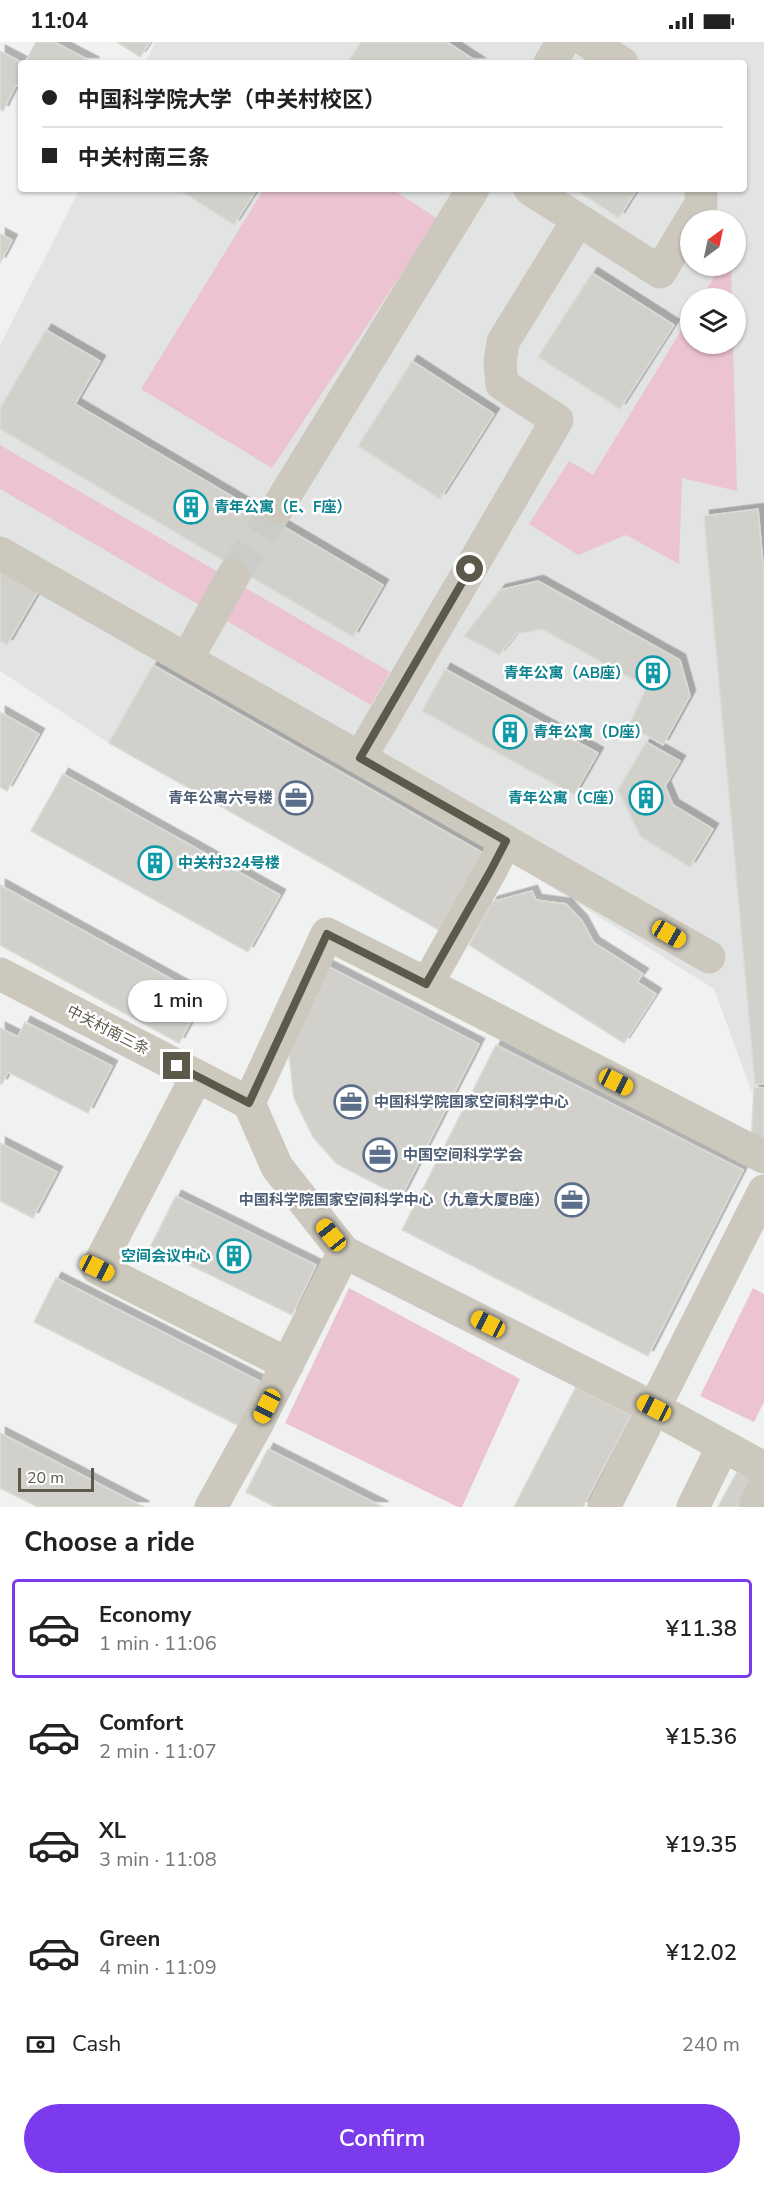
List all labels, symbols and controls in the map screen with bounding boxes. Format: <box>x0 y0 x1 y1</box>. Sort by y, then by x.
text: 11:04 <box>30 6 88 36</box>
text: 中国科学院大学（中关村校区） <box>78 85 386 115</box>
text: 中关村南三条 <box>78 143 210 173</box>
north arrow <box>680 210 746 276</box>
map controls <box>680 210 746 354</box>
button: layers <box>680 288 746 354</box>
building icon: 青年公寓（E、F座） <box>173 489 209 525</box>
place label: 青年公寓（E、F座） <box>214 497 351 517</box>
route start <box>456 555 483 582</box>
building icon: 青年公寓（AB座） <box>635 655 671 691</box>
place label: 青年公寓（AB座） <box>504 663 630 683</box>
building icon: 青年公寓（D座） <box>492 714 528 750</box>
place label: 青年公寓（D座） <box>533 722 649 742</box>
office icon: 青年公寓六号楼 <box>278 780 314 816</box>
building icon: 青年公寓（C座） <box>628 780 664 816</box>
place label: 青年公寓六号楼 <box>168 788 273 808</box>
place label: 青年公寓（C座） <box>508 788 623 808</box>
building icon: 中关村324号楼 <box>137 845 173 881</box>
place label: 中关村324号楼 <box>178 853 280 873</box>
car <box>649 917 689 951</box>
callout: 1 min <box>128 979 226 1021</box>
text: 1 min <box>152 987 203 1014</box>
street label: 中关村南三条 <box>63 1001 153 1059</box>
route end <box>163 1052 190 1079</box>
car <box>596 1066 636 1098</box>
office icon: 中国科学院国家空间科学中心 <box>333 1084 369 1120</box>
place label: 中国科学院国家空间科学中心 <box>374 1092 569 1112</box>
office icon: 中国空间科学学会 <box>362 1137 398 1173</box>
place label: 中国空间科学学会 <box>403 1145 523 1165</box>
office icon: 中国科学院国家空间科学中心（九章大厦B座） <box>554 1182 590 1218</box>
place label: 中国科学院国家空间科学中心（九章大厦B座） <box>239 1190 549 1210</box>
car <box>313 1215 349 1255</box>
building icon: 空间会议中心 <box>216 1238 252 1274</box>
place label: 空间会议中心 <box>121 1246 211 1266</box>
car <box>77 1252 117 1284</box>
car <box>468 1308 508 1340</box>
car <box>251 1386 283 1426</box>
car <box>634 1392 674 1424</box>
scale bar <box>18 1465 94 1492</box>
text: 20 m <box>27 1467 64 1489</box>
text: Choose a ride <box>24 1524 195 1561</box>
text: Economy <box>99 1600 191 1630</box>
icon: car <box>27 1602 81 1656</box>
text: ¥11.38 <box>666 1614 737 1644</box>
text: 1 min · 11:06 <box>99 1630 217 1657</box>
text: Comfort <box>99 1708 183 1738</box>
icon: car <box>27 1710 81 1764</box>
text: ¥15.36 <box>666 1722 737 1752</box>
text: 2 min · 11:07 <box>99 1738 217 1765</box>
text: XL <box>99 1816 126 1846</box>
icon: car <box>27 1818 81 1872</box>
text: ¥19.35 <box>666 1830 737 1860</box>
text: 3 min · 11:08 <box>99 1846 217 1873</box>
text: Green <box>99 1924 160 1954</box>
icon: car <box>27 1926 81 1980</box>
text: ¥12.02 <box>666 1938 737 1968</box>
text: 4 min · 11:09 <box>99 1954 217 1981</box>
icon: cash <box>24 2028 57 2061</box>
text: Cash <box>72 2029 121 2059</box>
text: 240 m <box>682 2031 740 2058</box>
button: Confirm <box>24 2104 740 2173</box>

